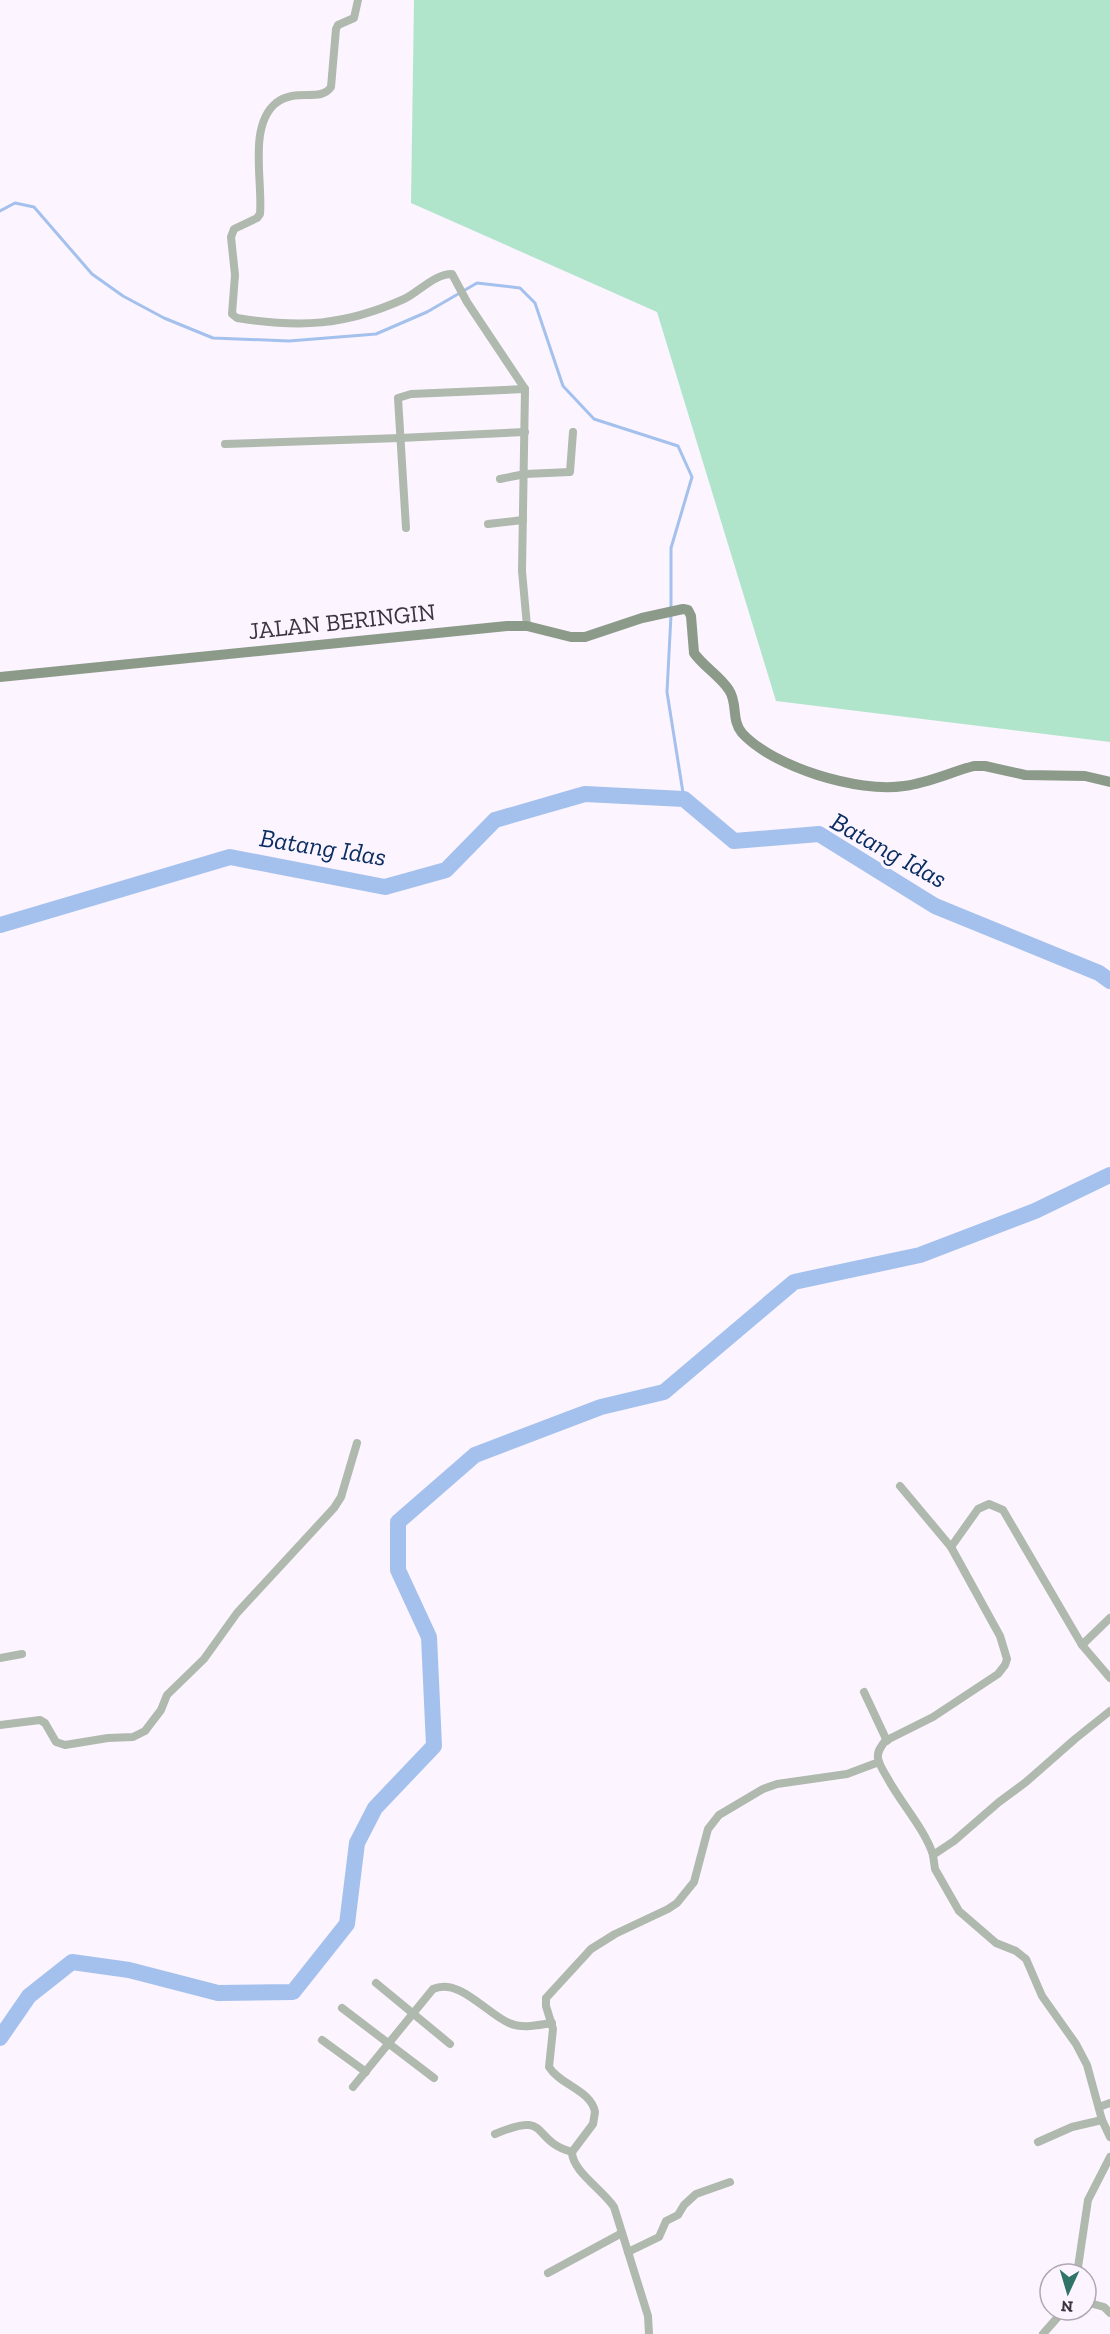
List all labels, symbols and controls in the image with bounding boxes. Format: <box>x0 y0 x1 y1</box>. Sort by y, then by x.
street label: JALAN BERINGIN <box>247 597 437 645</box>
water label: Batang Idas <box>825 805 953 895</box>
water label: Batang Idas <box>257 821 389 873</box>
north arrow <box>1038 2262 1098 2322</box>
text: N <box>1060 2297 1074 2316</box>

